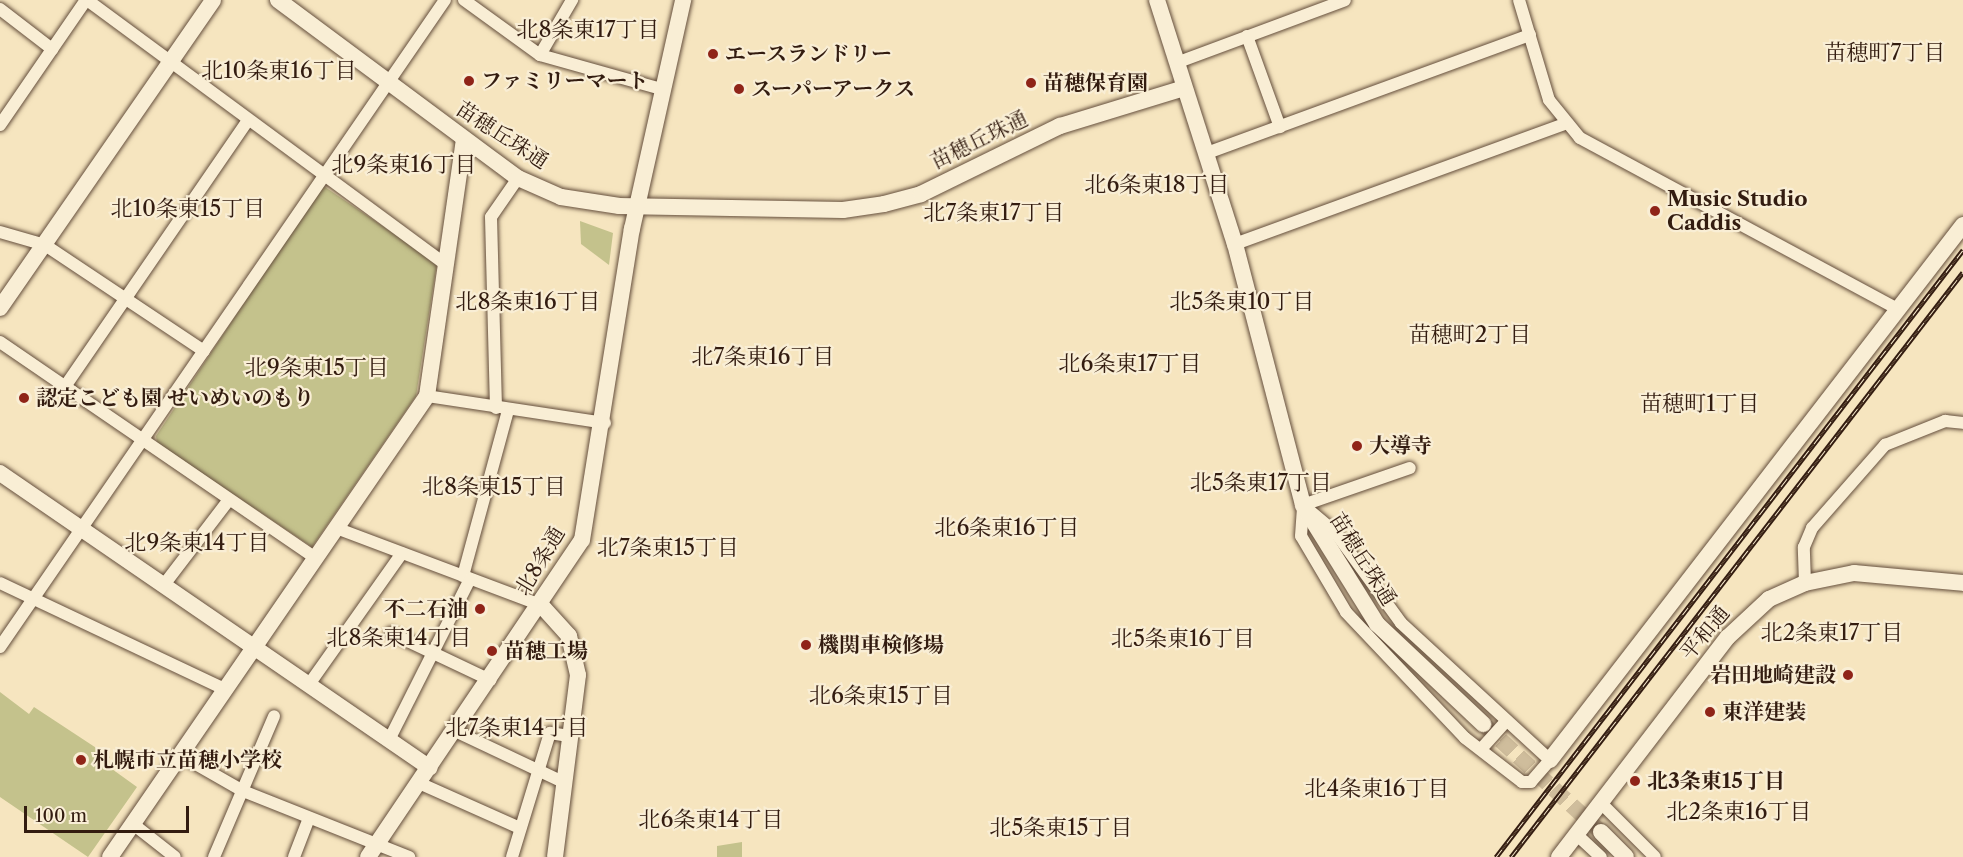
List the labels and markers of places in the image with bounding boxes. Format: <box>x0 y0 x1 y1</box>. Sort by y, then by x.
place label: エースランドリー <box>725 41 893 67</box>
marker: エースランドリー <box>706 47 720 61</box>
place label: ファミリーマート <box>481 68 649 94</box>
place label: 苗穂保育園 <box>1043 70 1148 96</box>
marker: ファミリーマート <box>462 74 476 88</box>
place label: スーパーアークス <box>751 76 917 102</box>
marker: 苗穂保育園 <box>1024 76 1038 90</box>
marker: スーパーアークス <box>732 82 746 96</box>
place label: Music Studio Caddis <box>1667 186 1807 236</box>
marker: Music Studio Caddis <box>1648 204 1662 218</box>
place label: 認定こども園 せいめいのもり <box>36 385 314 411</box>
marker: 認定こども園 せいめいのもり <box>17 391 31 405</box>
place label: 大導寺 <box>1369 433 1432 459</box>
marker: 大導寺 <box>1350 439 1364 453</box>
place label: 不二石油 <box>384 596 468 622</box>
marker: 不二石油 <box>473 602 487 616</box>
place label: 機関車検修場 <box>818 632 944 658</box>
place label: 苗穂工場 <box>504 638 588 664</box>
marker: 機関車検修場 <box>799 638 813 652</box>
marker: 苗穂工場 <box>485 644 499 658</box>
place label: 岩田地崎建設 <box>1710 662 1836 688</box>
marker: 岩田地崎建設 <box>1841 668 1855 682</box>
place label: 東洋建装 <box>1722 699 1806 725</box>
marker: 東洋建装 <box>1703 705 1717 719</box>
place label: 札幌市立苗穂小学校 <box>93 747 282 773</box>
marker: 札幌市立苗穂小学校 <box>74 753 88 767</box>
place label: 北3条東15丁目 <box>1647 768 1785 794</box>
marker: 北3条東15丁目 <box>1628 774 1642 788</box>

